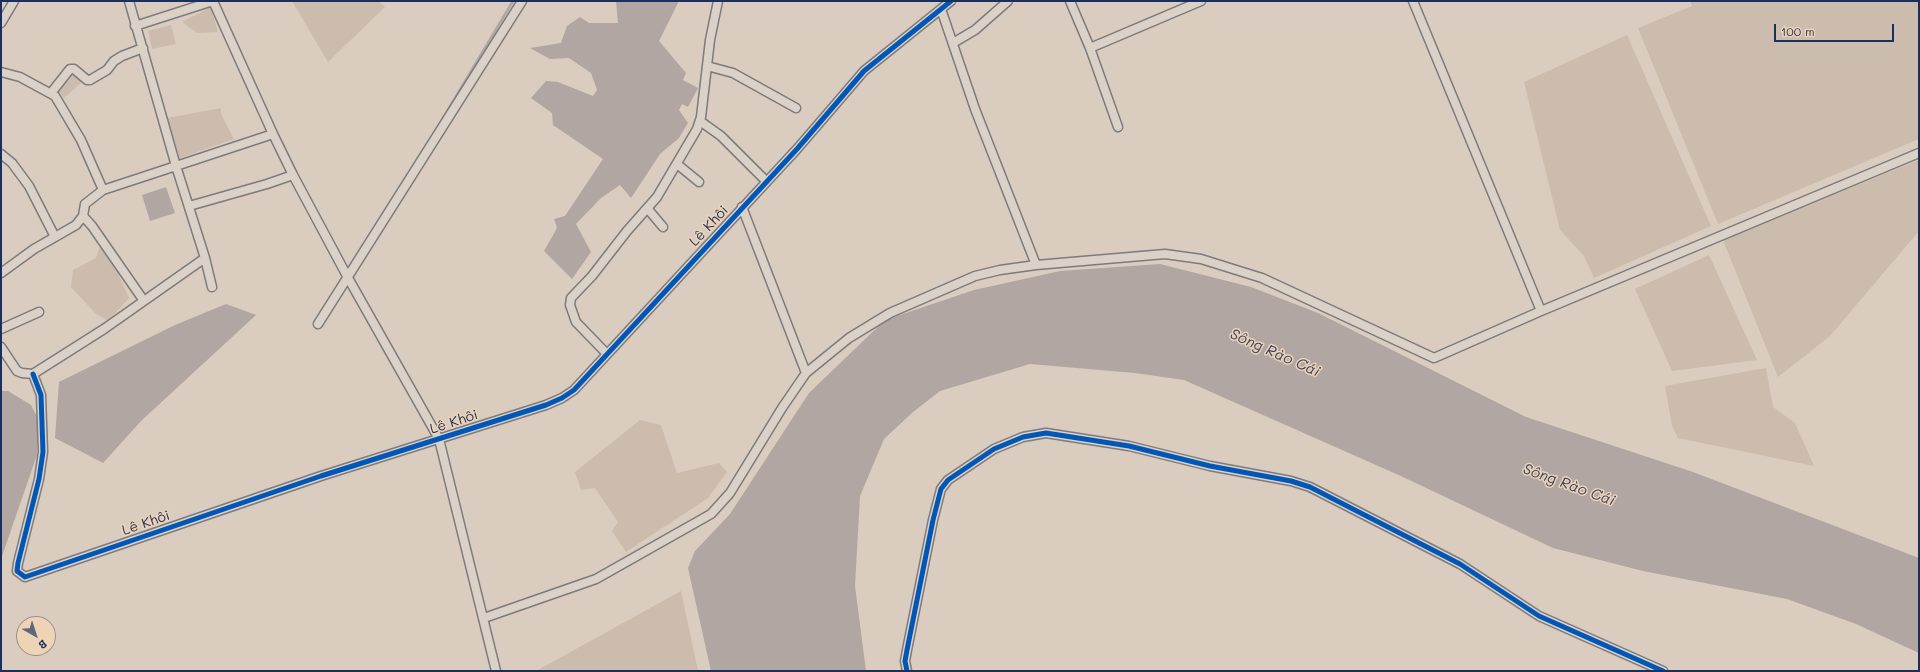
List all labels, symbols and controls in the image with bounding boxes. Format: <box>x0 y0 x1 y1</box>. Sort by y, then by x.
scale bar <box>1776 16 1896 42</box>
text: 100 m <box>1781 23 1815 39</box>
street label: Lê Khôi <box>686 202 732 250</box>
water label: Sông Rào Cái <box>1227 325 1323 381</box>
street label: Lê Khôi <box>428 406 480 438</box>
water label: Sông Rào Cái <box>1521 460 1617 510</box>
street label: Lê Khôi <box>120 507 172 539</box>
north arrow <box>16 616 56 656</box>
text: B <box>36 637 51 653</box>

